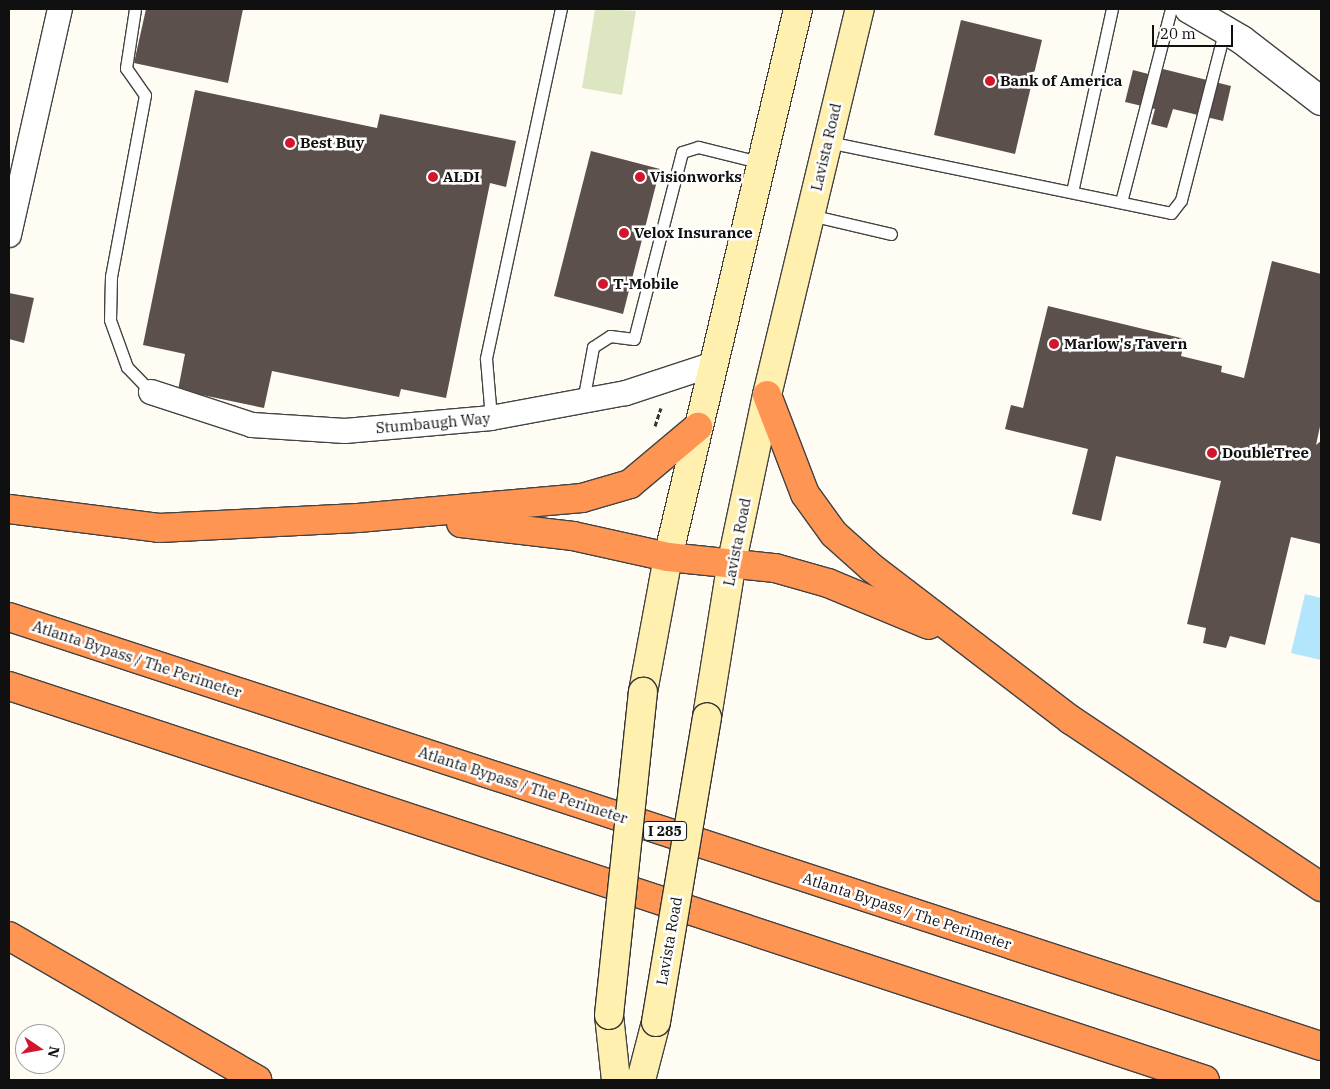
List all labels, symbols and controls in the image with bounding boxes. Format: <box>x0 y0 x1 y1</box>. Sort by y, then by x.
scale bar <box>1155 15 1236 47</box>
text: 20 m <box>1160 24 1196 43</box>
place label: Bank of America <box>1000 72 1122 90</box>
marker: Bank of America <box>984 75 996 87</box>
street label: Lavista Road <box>807 101 845 193</box>
place label: Best Buy <box>300 134 364 152</box>
marker: Best Buy <box>284 137 296 149</box>
place label: ALDI <box>443 168 480 186</box>
place label: Visionworks <box>650 168 742 186</box>
marker: ALDI <box>427 171 439 183</box>
marker: Visionworks <box>634 171 646 183</box>
place label: Velox Insurance <box>634 224 753 242</box>
marker: Velox Insurance <box>618 227 630 239</box>
place label: T-Mobile <box>613 275 679 293</box>
marker: T-Mobile <box>597 278 609 290</box>
place label: Marlow's Tavern <box>1064 335 1187 353</box>
marker: Marlow's Tavern <box>1048 338 1060 350</box>
street label: Stumbaugh Way <box>375 409 491 437</box>
place label: DoubleTree <box>1222 444 1309 462</box>
marker: DoubleTree <box>1206 447 1218 459</box>
street label: Lavista Road <box>720 496 754 588</box>
street label: Atlanta Bypass / The Perimeter <box>30 617 244 701</box>
street label: Atlanta Bypass / The Perimeter <box>416 743 630 827</box>
road number: I 285 <box>642 819 688 842</box>
street label: Atlanta Bypass / The Perimeter <box>800 869 1014 953</box>
street label: Lavista Road <box>652 895 686 987</box>
north arrow <box>15 1024 65 1074</box>
text: N <box>44 1045 64 1059</box>

